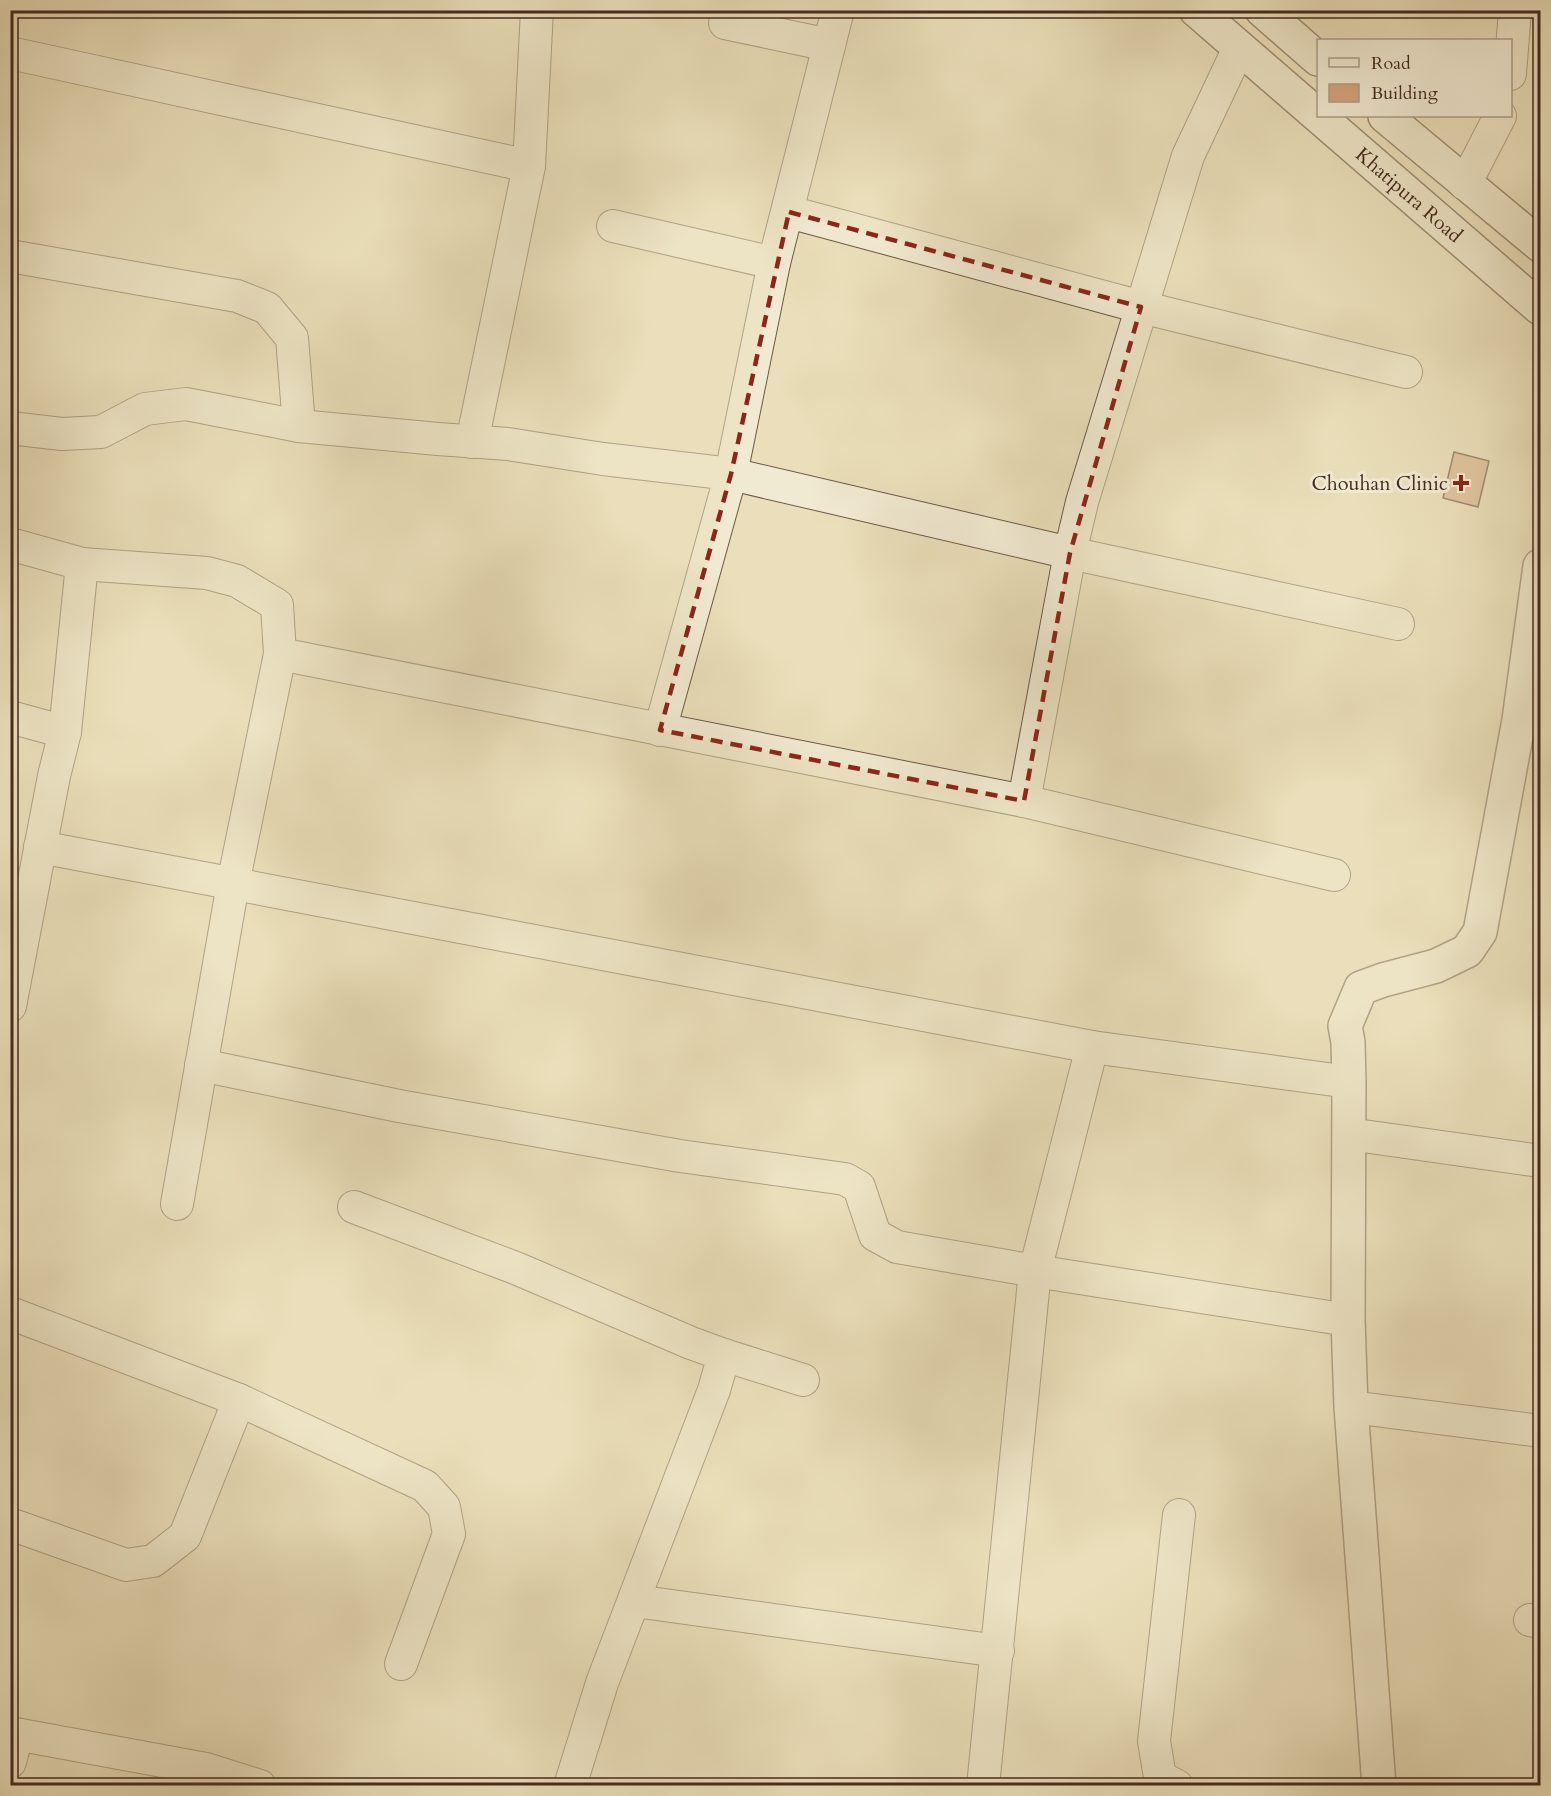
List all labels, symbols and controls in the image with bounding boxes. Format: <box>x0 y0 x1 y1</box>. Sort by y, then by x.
legend <box>1317 39 1512 117</box>
text: Road <box>1371 51 1411 76</box>
text: Building <box>1371 81 1439 106</box>
street label: Khatipura Road <box>1350 141 1468 249</box>
place label: Chouhan Clinic <box>1311 470 1448 497</box>
marker: Chouhan Clinic <box>1452 474 1470 492</box>

